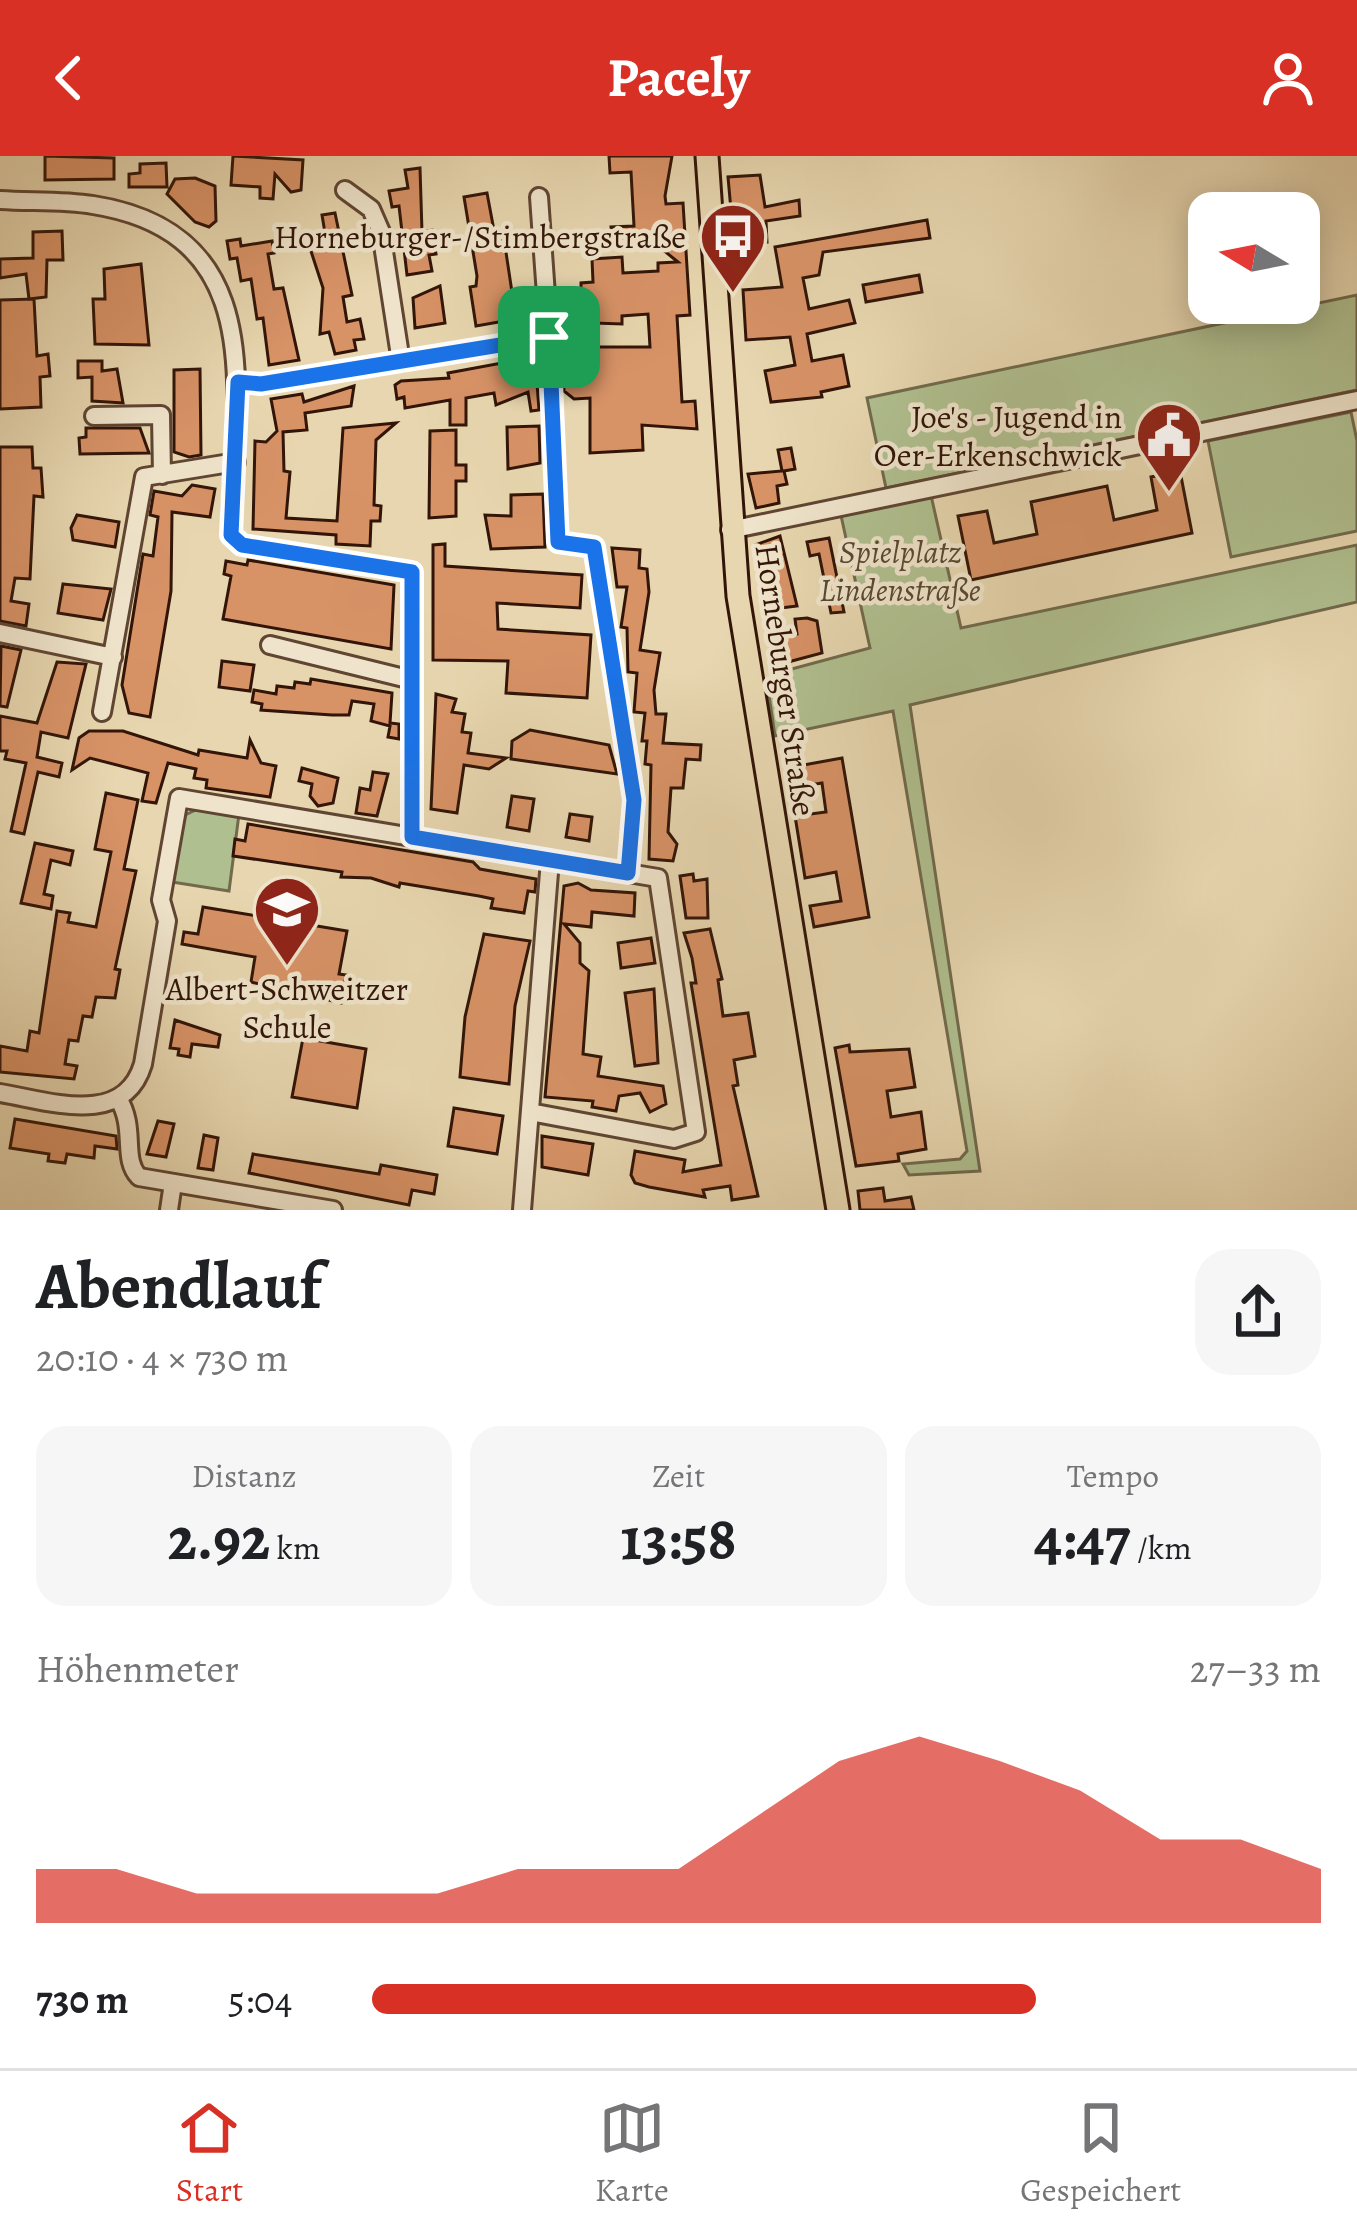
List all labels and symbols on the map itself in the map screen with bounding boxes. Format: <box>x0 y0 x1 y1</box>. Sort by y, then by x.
north arrow <box>1188 192 1320 324</box>
bus stop icon: Horneburger-/Stimbergstraße <box>698 201 768 295</box>
place label: Horneburger-/Stimbergstraße <box>274 214 686 259</box>
pin <box>498 286 600 388</box>
place label: Joe's - Jugend in Oer-Erkenschwick <box>874 394 1122 477</box>
public building icon: Joe's - Jugend in Oer-Erkenschwick <box>1134 400 1204 494</box>
park label: Spielplatz Lindenstraße <box>819 529 981 612</box>
street label: Horneburger Straße <box>745 541 827 819</box>
school or university icon: Albert-Schweitzer Schule <box>252 874 322 968</box>
place label: Albert-Schweitzer Schule <box>165 966 408 1049</box>

